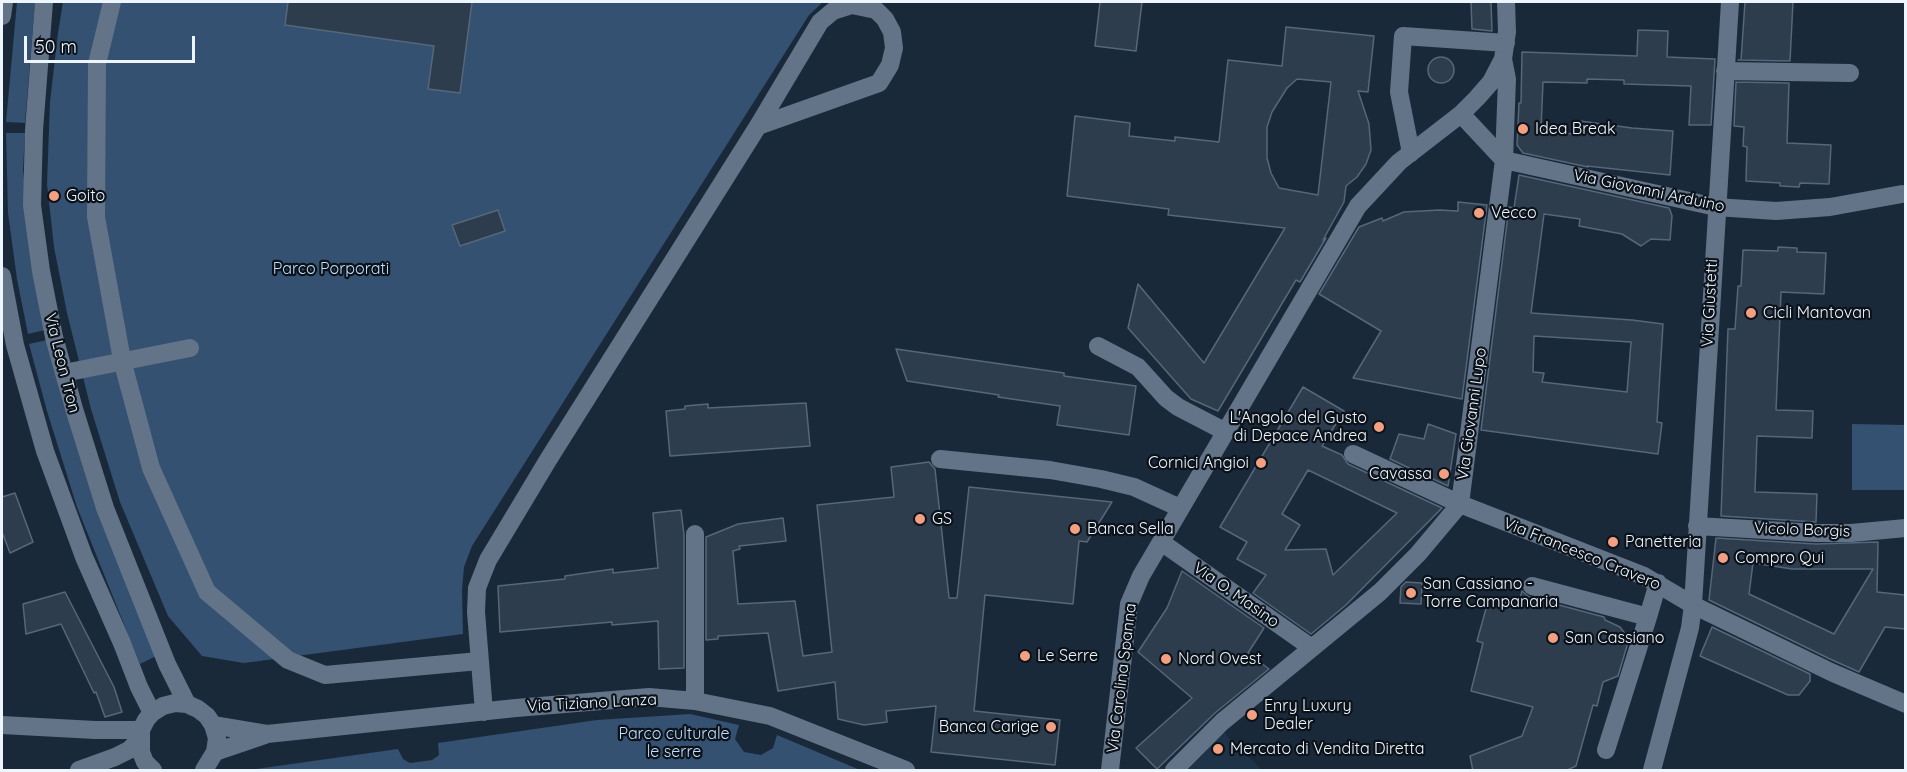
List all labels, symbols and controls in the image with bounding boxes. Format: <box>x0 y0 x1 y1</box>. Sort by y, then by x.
scale bar <box>27 24 198 62</box>
text: 50 m <box>35 35 77 58</box>
place label: Idea Break <box>1535 119 1615 139</box>
marker: Idea Break <box>1516 122 1530 136</box>
street label: Via Giovanni Arduino <box>1572 166 1726 216</box>
place label: Goito <box>66 186 105 206</box>
marker: Goito <box>47 189 61 203</box>
place label: Vecco <box>1491 203 1537 223</box>
marker: Vecco <box>1472 206 1486 220</box>
park label: Parco Porporati <box>273 259 389 279</box>
street label: Via Giustetti <box>1698 259 1722 347</box>
place label: Cicli Mantovan <box>1763 303 1871 323</box>
marker: Cicli Mantovan <box>1744 306 1758 320</box>
street label: Via Leon Tron <box>40 311 84 415</box>
street label: Via Giovanni Lupo <box>1453 346 1491 482</box>
place label: L'Angolo del Gusto di Depace Andrea <box>1229 408 1367 446</box>
marker: L'Angolo del Gusto di Depace Andrea <box>1372 420 1386 434</box>
place label: Cornici Angioi <box>1148 453 1249 473</box>
marker: Cornici Angioi <box>1254 456 1268 470</box>
place label: Cavassa <box>1369 464 1432 484</box>
marker: Cavassa <box>1437 467 1451 481</box>
place label: GS <box>932 509 952 529</box>
marker: GS <box>913 512 927 526</box>
street label: Via Francesco Cravero <box>1501 514 1663 594</box>
place label: Banca Sella <box>1087 519 1174 539</box>
street label: Vicolo Borgis <box>1753 519 1851 541</box>
marker: Banca Sella <box>1068 522 1082 536</box>
place label: Panetteria <box>1625 532 1702 552</box>
marker: Panetteria <box>1606 535 1620 549</box>
place label: Compro Qui <box>1735 548 1824 568</box>
marker: Compro Qui <box>1716 551 1730 565</box>
street label: Via O. Masino <box>1189 558 1283 632</box>
place label: San Cassiano - Torre Campanaria <box>1423 574 1558 612</box>
marker: San Cassiano - Torre Campanaria <box>1404 586 1418 600</box>
street label: Via Carolina Spanna <box>1103 602 1141 754</box>
place label: San Cassiano <box>1565 628 1664 648</box>
marker: San Cassiano <box>1546 631 1560 645</box>
place label: Le Serre <box>1037 646 1098 666</box>
marker: Le Serre <box>1018 649 1032 663</box>
place label: Nord Ovest <box>1178 649 1262 669</box>
marker: Nord Ovest <box>1159 652 1173 666</box>
street label: Via Tiziano Lanza <box>527 690 657 716</box>
place label: Enry Luxury Dealer <box>1264 696 1352 734</box>
marker: Enry Luxury Dealer <box>1245 708 1259 722</box>
place label: Banca Carige <box>939 717 1039 737</box>
marker: Banca Carige <box>1044 720 1058 734</box>
park label: Parco culturale le serre <box>618 724 730 762</box>
place label: Mercato di Vendita Diretta <box>1230 739 1424 759</box>
marker: Mercato di Vendita Diretta <box>1211 742 1225 756</box>

